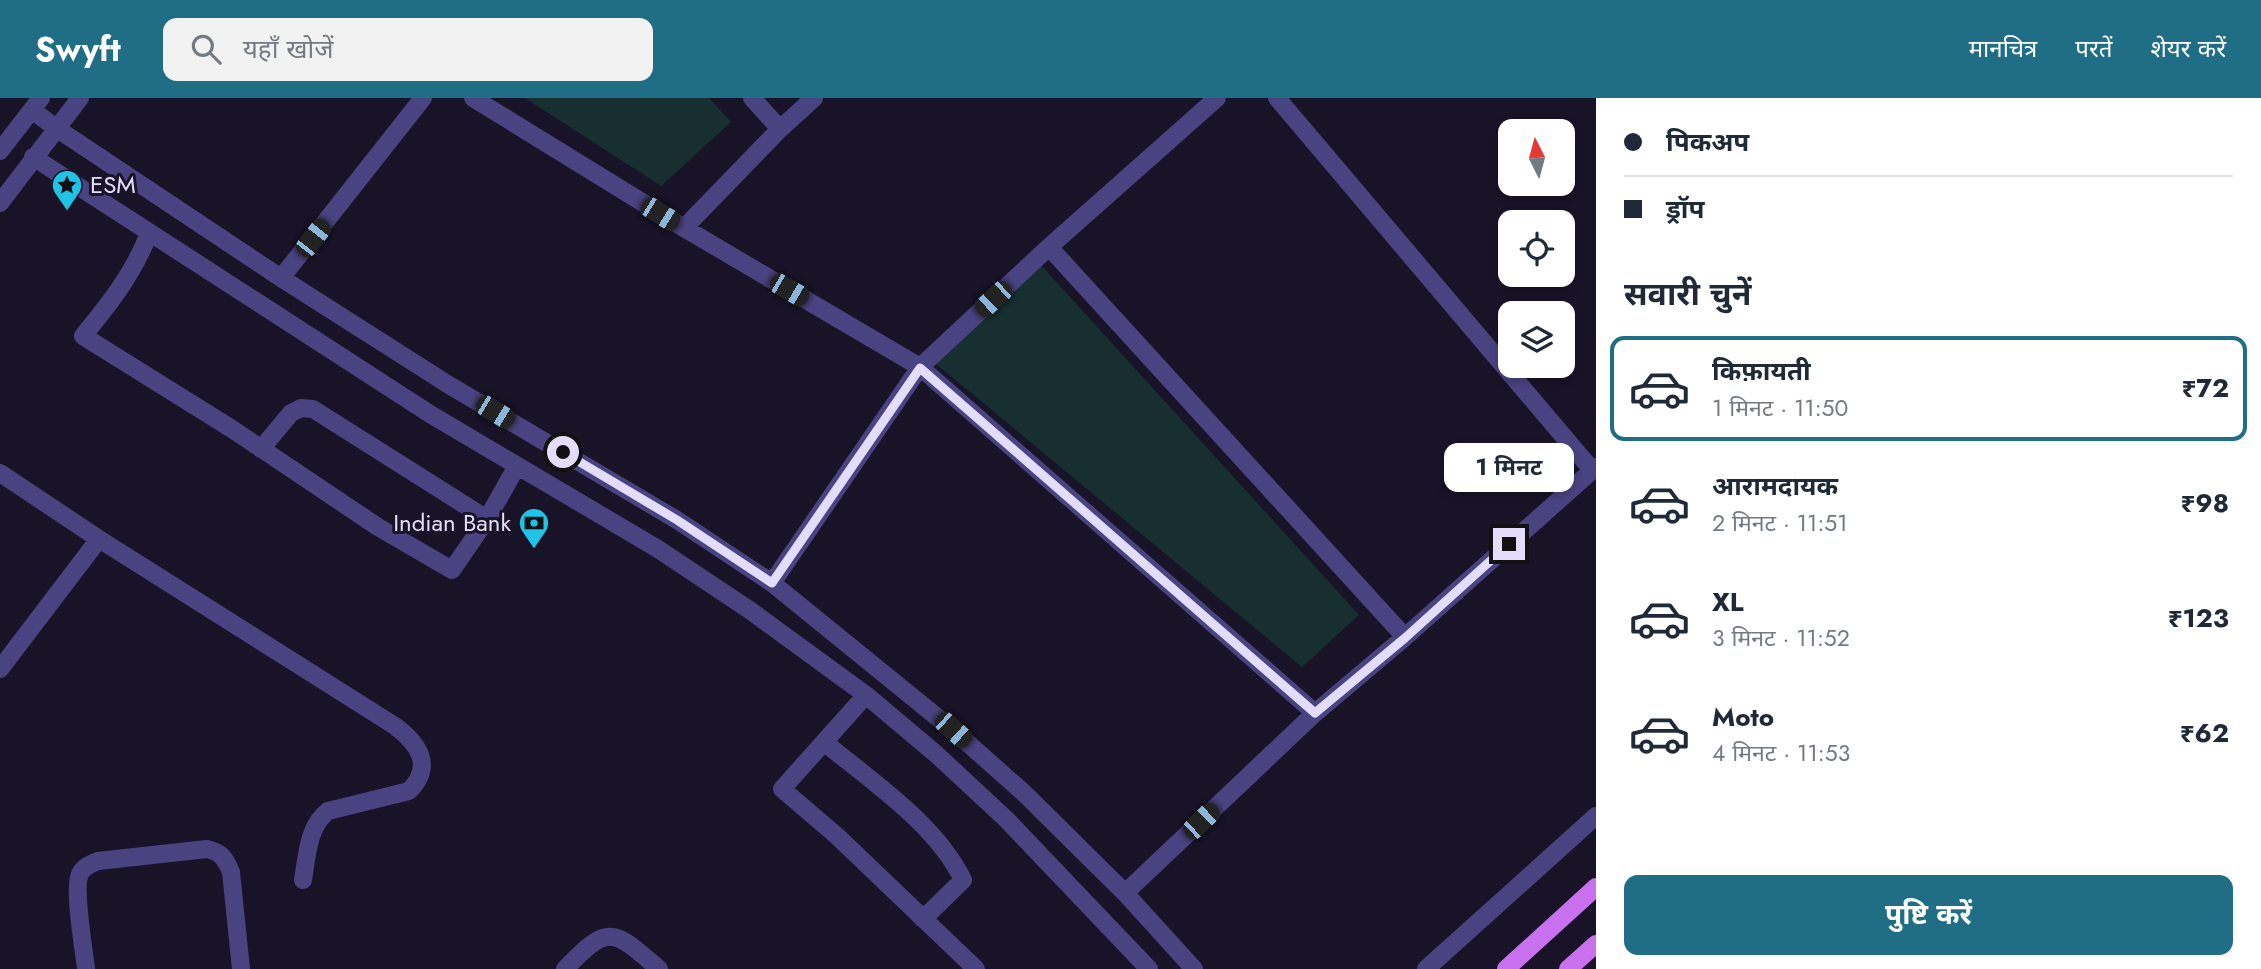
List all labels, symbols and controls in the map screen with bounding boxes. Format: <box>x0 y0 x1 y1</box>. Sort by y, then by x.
search box <box>163 18 653 81</box>
text: Swyft <box>35 26 121 73</box>
icon: search <box>187 30 225 68</box>
text: यहाँ खोजें <box>243 30 334 68</box>
text: मानचित्र <box>1969 31 2037 66</box>
text: परतें <box>2075 31 2112 66</box>
text: शेयर करें <box>2150 31 2226 66</box>
north arrow <box>1498 119 1575 196</box>
map controls <box>1498 119 1575 378</box>
text: पिकअप <box>1666 123 1749 161</box>
place label: ESM <box>90 167 136 202</box>
place icon: ESM <box>50 168 84 212</box>
text: ड्रॉप <box>1666 190 1704 228</box>
car <box>637 194 684 234</box>
button: locate <box>1498 210 1575 287</box>
car <box>292 215 335 261</box>
car <box>766 270 813 310</box>
text: सवारी चुनें <box>1624 271 1751 317</box>
car <box>971 277 1016 321</box>
button: layers <box>1498 301 1575 378</box>
text: किफ़ायती <box>1712 352 1811 390</box>
icon: car <box>1628 357 1691 420</box>
text: ₹72 <box>2181 369 2229 407</box>
text: 1 मिनट · 11:50 <box>1712 391 1848 425</box>
car <box>472 392 519 432</box>
route start <box>547 436 579 468</box>
callout: 1 मिनट <box>1444 442 1574 492</box>
text: 1 मिनट <box>1476 450 1542 484</box>
text: आरामदायक <box>1712 467 1838 505</box>
icon: car <box>1628 472 1691 535</box>
text: ₹98 <box>2180 484 2229 522</box>
place label: Indian Bank <box>393 505 511 540</box>
bank icon: Indian Bank <box>517 506 551 550</box>
text: 2 मिनट · 11:51 <box>1712 506 1848 540</box>
route end <box>1493 528 1525 560</box>
text: XL <box>1712 583 1744 621</box>
icon: car <box>1628 587 1691 650</box>
text: ₹123 <box>2168 599 2229 637</box>
text: 3 मिनट · 11:52 <box>1712 621 1850 655</box>
text: Moto <box>1712 698 1774 736</box>
icon: car <box>1628 702 1691 765</box>
car <box>931 708 976 752</box>
text: ₹62 <box>2180 714 2229 752</box>
text: 4 मिनट · 11:53 <box>1712 736 1850 770</box>
car <box>1179 799 1224 843</box>
button: पुष्टि करें <box>1624 875 2233 955</box>

